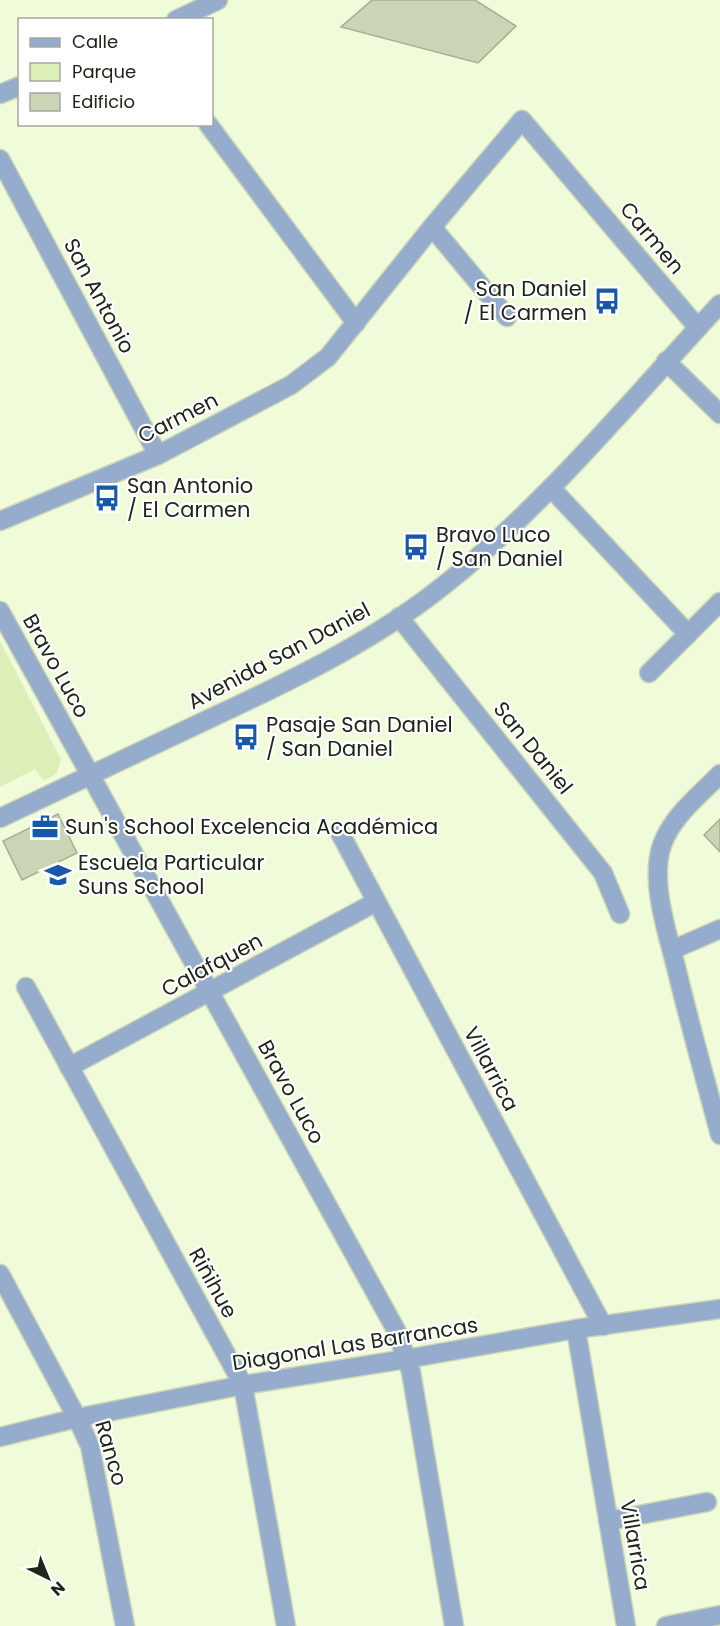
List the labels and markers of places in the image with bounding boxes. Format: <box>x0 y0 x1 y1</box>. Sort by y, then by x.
place label: San Daniel / El Carmen <box>464 274 587 327</box>
bus stop icon: San Daniel / El Carmen <box>592 286 622 316</box>
place label: San Antonio / El Carmen <box>127 471 253 524</box>
bus stop icon: San Antonio / El Carmen <box>92 483 122 513</box>
place label: Bravo Luco / San Daniel <box>436 520 563 573</box>
bus stop icon: Bravo Luco / San Daniel <box>401 532 431 562</box>
place label: Pasaje San Daniel / San Daniel <box>266 710 453 763</box>
bus stop icon: Pasaje San Daniel / San Daniel <box>231 722 261 752</box>
office icon: Sun's School Excelencia Académica <box>30 812 60 842</box>
place label: Sun's School Excelencia Académica <box>65 812 438 841</box>
place label: Escuela Particular Suns School <box>78 848 264 901</box>
school or university icon: Escuela Particular Suns School <box>43 860 73 890</box>

